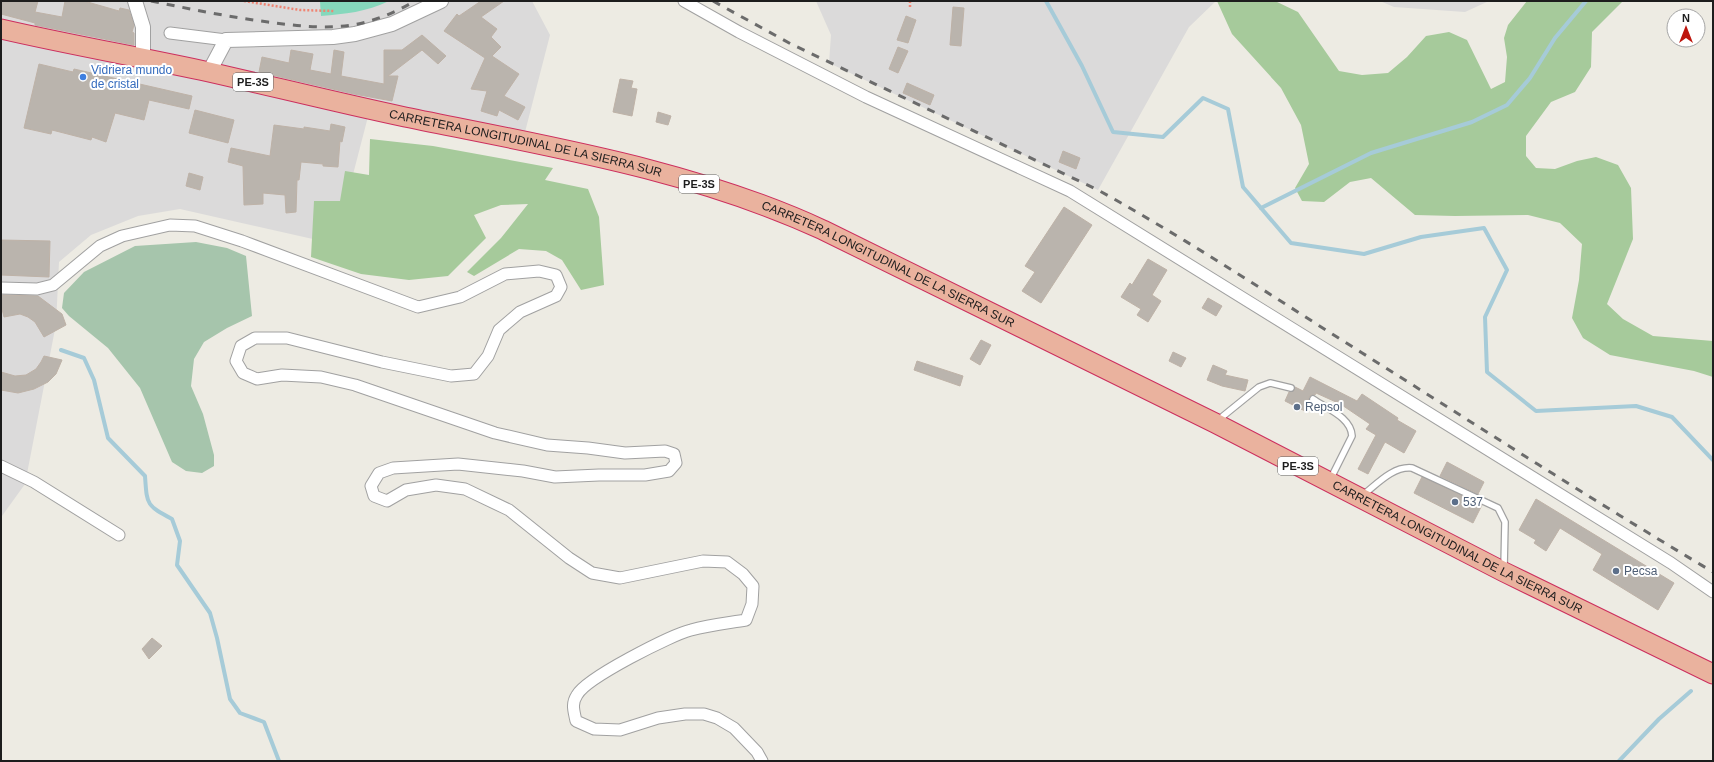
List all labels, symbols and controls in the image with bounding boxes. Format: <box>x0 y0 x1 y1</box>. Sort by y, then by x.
north arrow <box>1666 8 1706 48</box>
text: N <box>1682 12 1690 24</box>
place label: Vidriera mundo de cristal <box>91 63 172 91</box>
marker: Vidriera mundo de cristal <box>78 72 88 82</box>
road number: PE-3S <box>233 73 273 91</box>
street label: CARRETERA LONGITUDINAL DE LA SIERRA SUR <box>388 107 664 180</box>
road number: PE-3S <box>679 175 719 193</box>
street label: CARRETERA LONGITUDINAL DE LA SIERRA SUR <box>760 198 1017 330</box>
place label: Repsol <box>1305 400 1342 414</box>
marker: Repsol <box>1292 402 1302 412</box>
road number: PE-3S <box>1278 457 1318 475</box>
street label: CARRETERA LONGITUDINAL DE LA SIERRA SUR <box>1330 478 1585 616</box>
place label: 537 <box>1463 495 1483 509</box>
marker: 537 <box>1450 497 1460 507</box>
place label: Pecsa <box>1624 564 1658 578</box>
marker: Pecsa <box>1611 566 1621 576</box>

